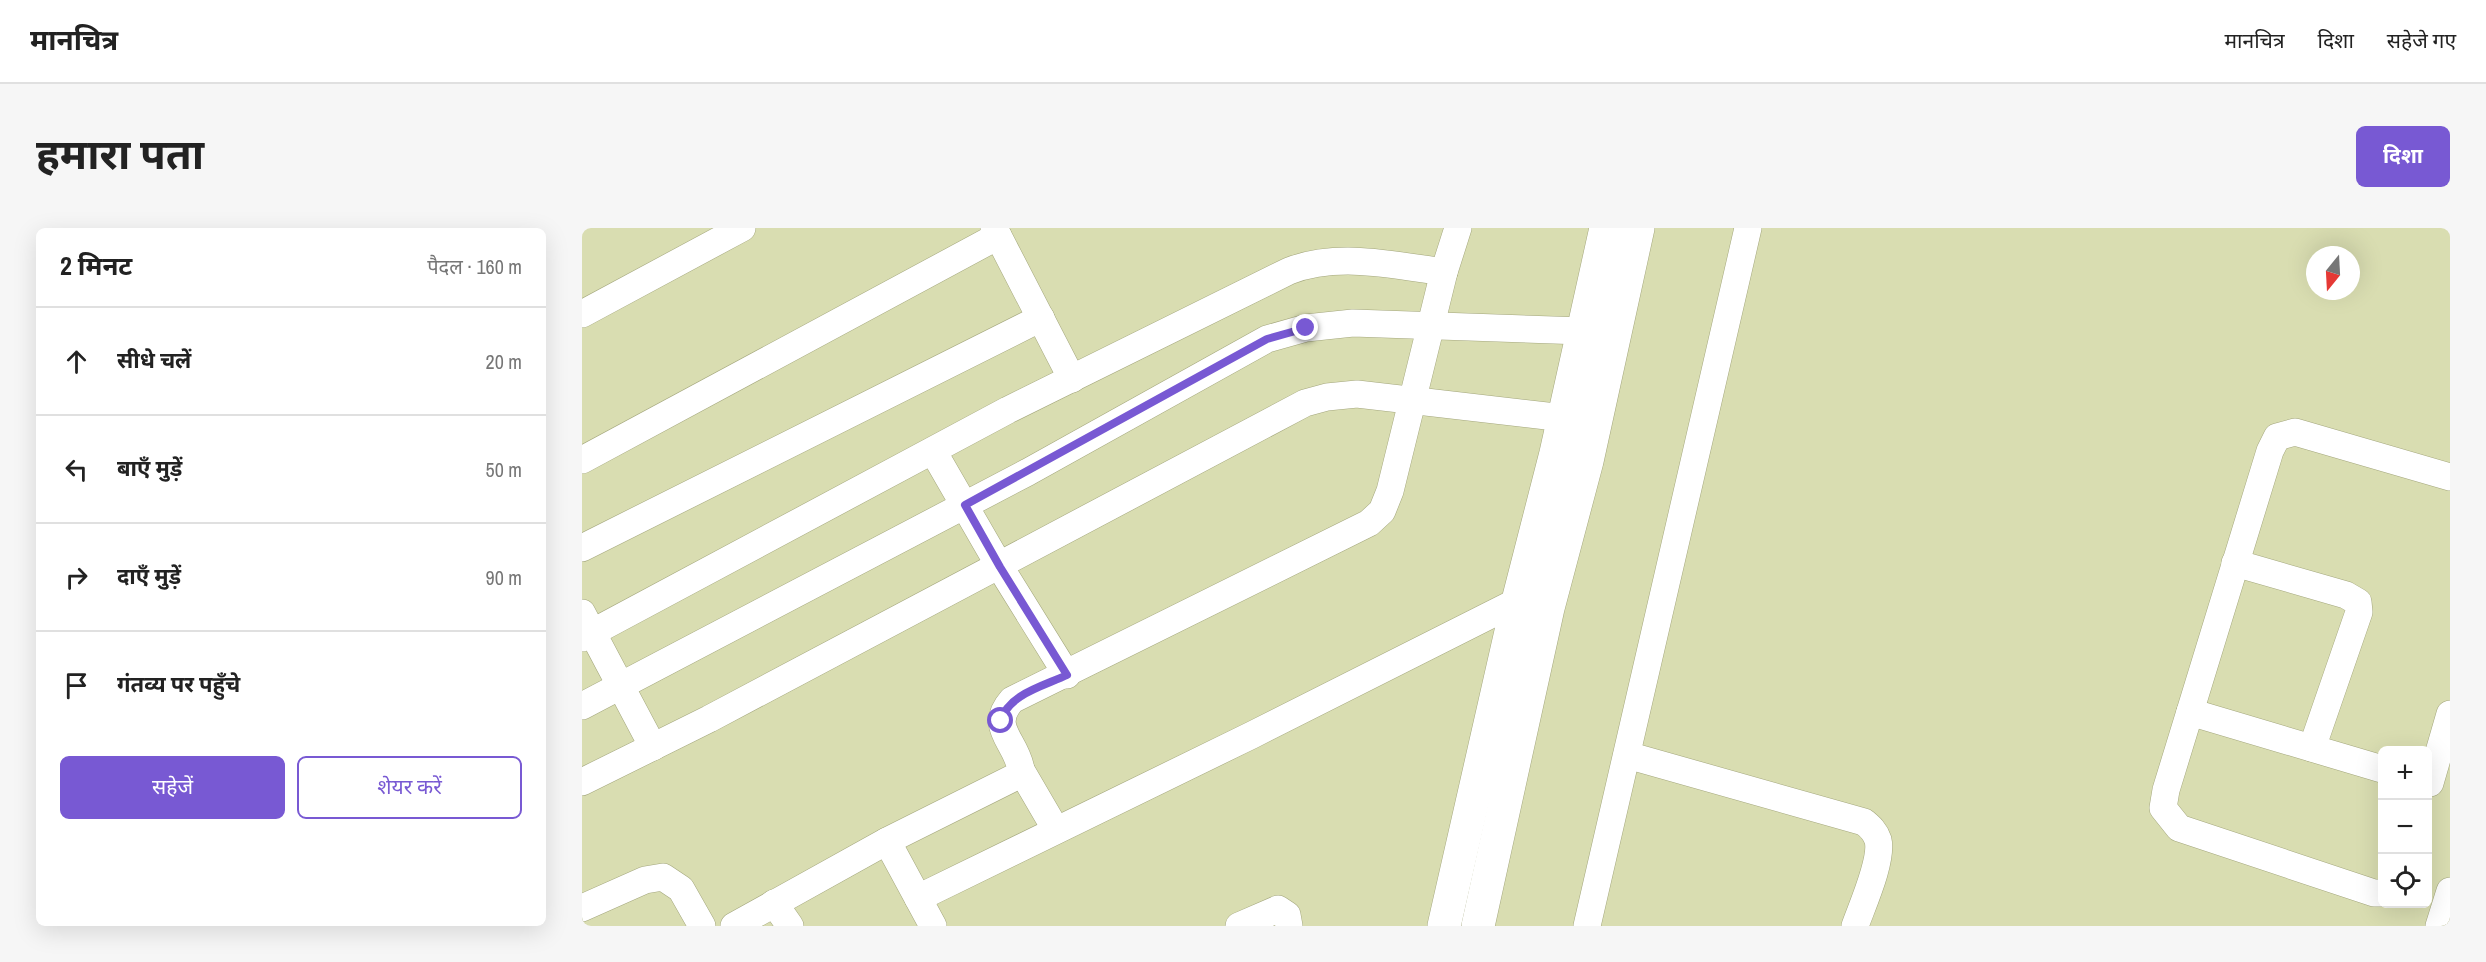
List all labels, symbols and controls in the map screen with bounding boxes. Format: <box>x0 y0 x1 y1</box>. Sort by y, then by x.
text: मानचित्र <box>30 21 118 59</box>
text: मानचित्र <box>2225 26 2285 55</box>
text: दिशा <box>2318 26 2354 55</box>
text: सहेजे गए <box>2387 26 2456 55</box>
text: हमारा पता <box>36 126 204 182</box>
button: दिशा <box>2356 126 2450 187</box>
north arrow <box>2306 246 2360 300</box>
text: 2 मिनट <box>60 248 132 283</box>
text: पैदल · 160 m <box>427 253 522 280</box>
route end <box>1292 314 1318 340</box>
icon: ahead <box>60 345 93 378</box>
text: सीधे चलें <box>117 345 191 375</box>
text: 20 m <box>486 348 522 375</box>
icon: left <box>60 453 93 486</box>
text: बाएँ मुड़ें <box>117 453 182 483</box>
text: 50 m <box>486 456 522 483</box>
icon: right <box>60 561 93 594</box>
text: दाएँ मुड़ें <box>117 561 181 591</box>
text: 90 m <box>486 564 522 591</box>
icon: arrive <box>60 669 93 702</box>
text: गंतव्य पर पहुँचे <box>117 669 240 699</box>
route start <box>987 707 1013 733</box>
map controls <box>2378 746 2432 908</box>
button: + <box>2378 746 2432 800</box>
button: सहेजें <box>60 756 285 819</box>
button: शेयर करें <box>297 756 522 819</box>
button: − <box>2378 800 2432 854</box>
button: locate <box>2378 854 2432 908</box>

